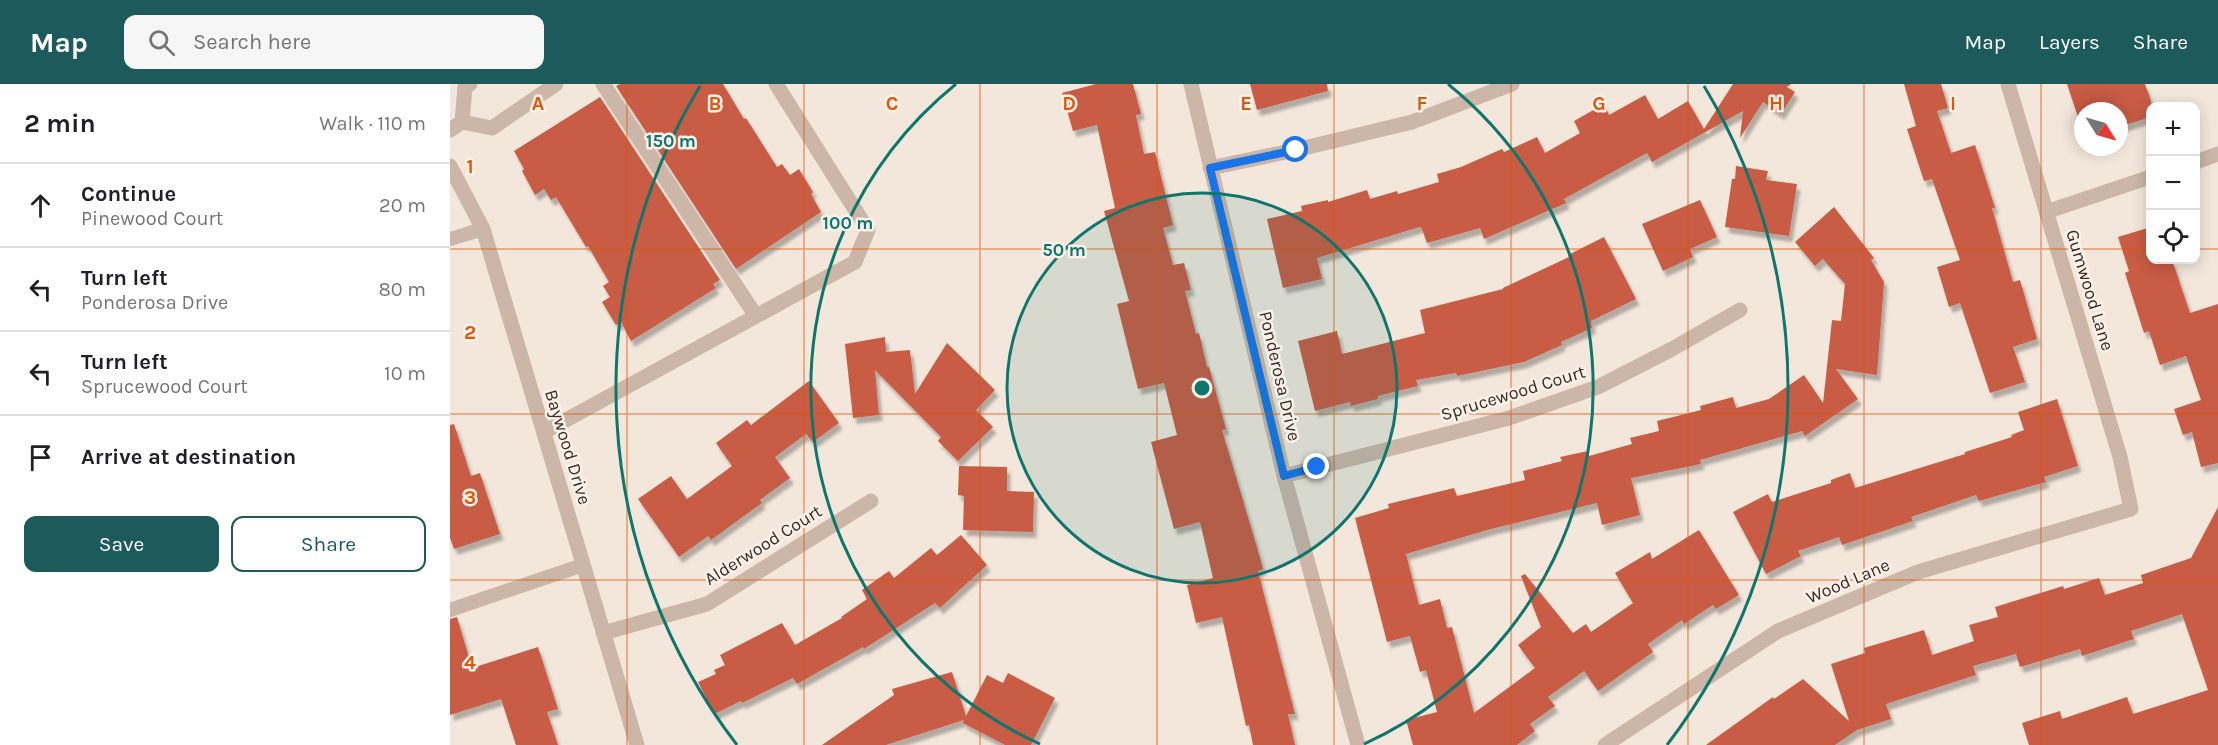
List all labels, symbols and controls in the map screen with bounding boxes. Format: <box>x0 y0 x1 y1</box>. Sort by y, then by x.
search box <box>124 15 544 69</box>
text: Map <box>30 26 88 59</box>
icon: search <box>145 26 178 59</box>
text: Search here <box>193 29 311 55</box>
text: Map <box>1964 30 2006 54</box>
text: Layers <box>2039 30 2100 54</box>
text: Share <box>2133 30 2188 54</box>
text: A <box>532 92 545 115</box>
text: B <box>709 92 721 115</box>
text: C <box>886 92 898 115</box>
text: D <box>1062 92 1076 115</box>
text: E <box>1240 92 1252 115</box>
text: F <box>1417 92 1428 115</box>
text: G <box>1592 92 1606 115</box>
text: H <box>1769 92 1783 115</box>
text: I <box>1950 92 1956 115</box>
north arrow <box>2074 102 2128 156</box>
map controls <box>2146 102 2200 264</box>
button: + <box>2146 102 2200 156</box>
text: 2 min <box>24 108 96 139</box>
text: Walk · 110 m <box>319 112 426 135</box>
text: 150 m <box>646 130 696 152</box>
route start <box>1282 136 1308 162</box>
text: 1 <box>466 155 474 178</box>
button: − <box>2146 156 2200 210</box>
text: Continue <box>81 181 176 207</box>
icon: ahead <box>24 189 57 222</box>
text: 20 m <box>379 194 426 217</box>
text: Pinewood Court <box>81 207 223 230</box>
button: locate <box>2146 210 2200 264</box>
text: 100 m <box>823 212 873 234</box>
street label: Gumwood Lane <box>2061 227 2119 353</box>
text: 50 m <box>1042 239 1086 261</box>
text: Turn left <box>81 265 168 291</box>
icon: left <box>24 273 57 306</box>
text: 80 m <box>378 278 426 301</box>
text: Ponderosa Drive <box>81 291 228 314</box>
street label: Ponderosa Drive <box>1254 309 1306 443</box>
text: 2 <box>464 321 476 344</box>
text: Turn left <box>81 349 168 375</box>
icon: left <box>24 357 57 390</box>
street label: Sprucewood Court <box>1438 360 1588 425</box>
text: 10 m <box>384 362 426 385</box>
text: Sprucewood Court <box>81 375 248 398</box>
centre of rings <box>1192 378 1212 398</box>
street label: Baywood Drive <box>540 387 596 507</box>
icon: arrive <box>24 441 57 474</box>
text: Arrive at destination <box>81 444 296 470</box>
route end <box>1303 453 1329 479</box>
text: 3 <box>464 486 476 509</box>
street label: Alderwood Court <box>700 500 826 590</box>
button: Save <box>24 516 219 572</box>
button: Share <box>231 516 426 572</box>
street label: Wood Lane <box>1803 554 1893 608</box>
text: 4 <box>464 651 476 674</box>

